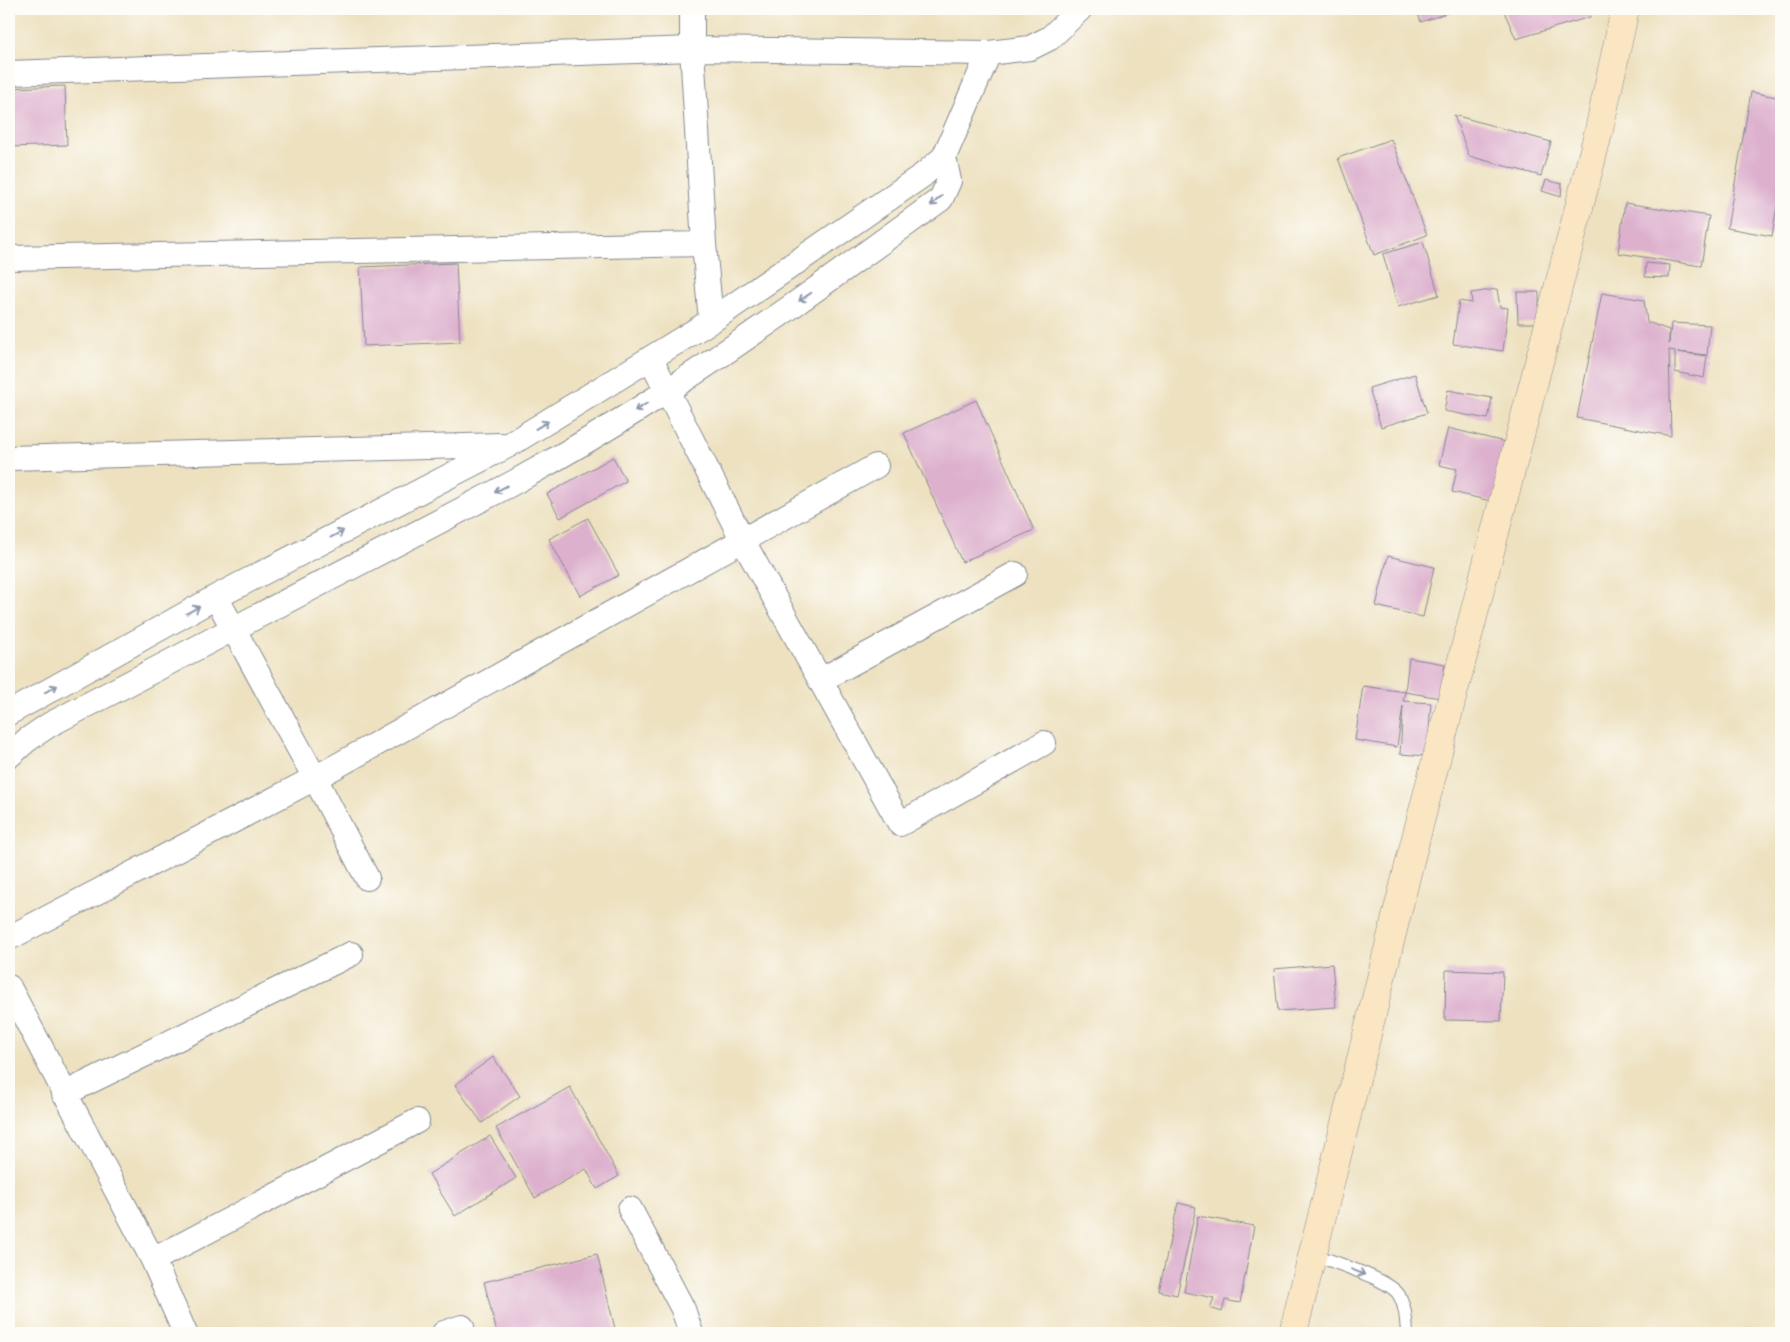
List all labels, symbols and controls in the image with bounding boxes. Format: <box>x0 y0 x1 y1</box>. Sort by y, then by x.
one-way arrow <box>930 195 942 207</box>
one-way arrow <box>798 292 812 302</box>
one-way arrow <box>635 403 649 413</box>
one-way arrow <box>534 419 548 429</box>
one-way arrow <box>494 485 509 494</box>
one-way arrow <box>329 529 344 538</box>
one-way arrow <box>186 605 201 615</box>
one-way arrow <box>44 684 59 694</box>
one-way arrow <box>1350 1268 1365 1277</box>

